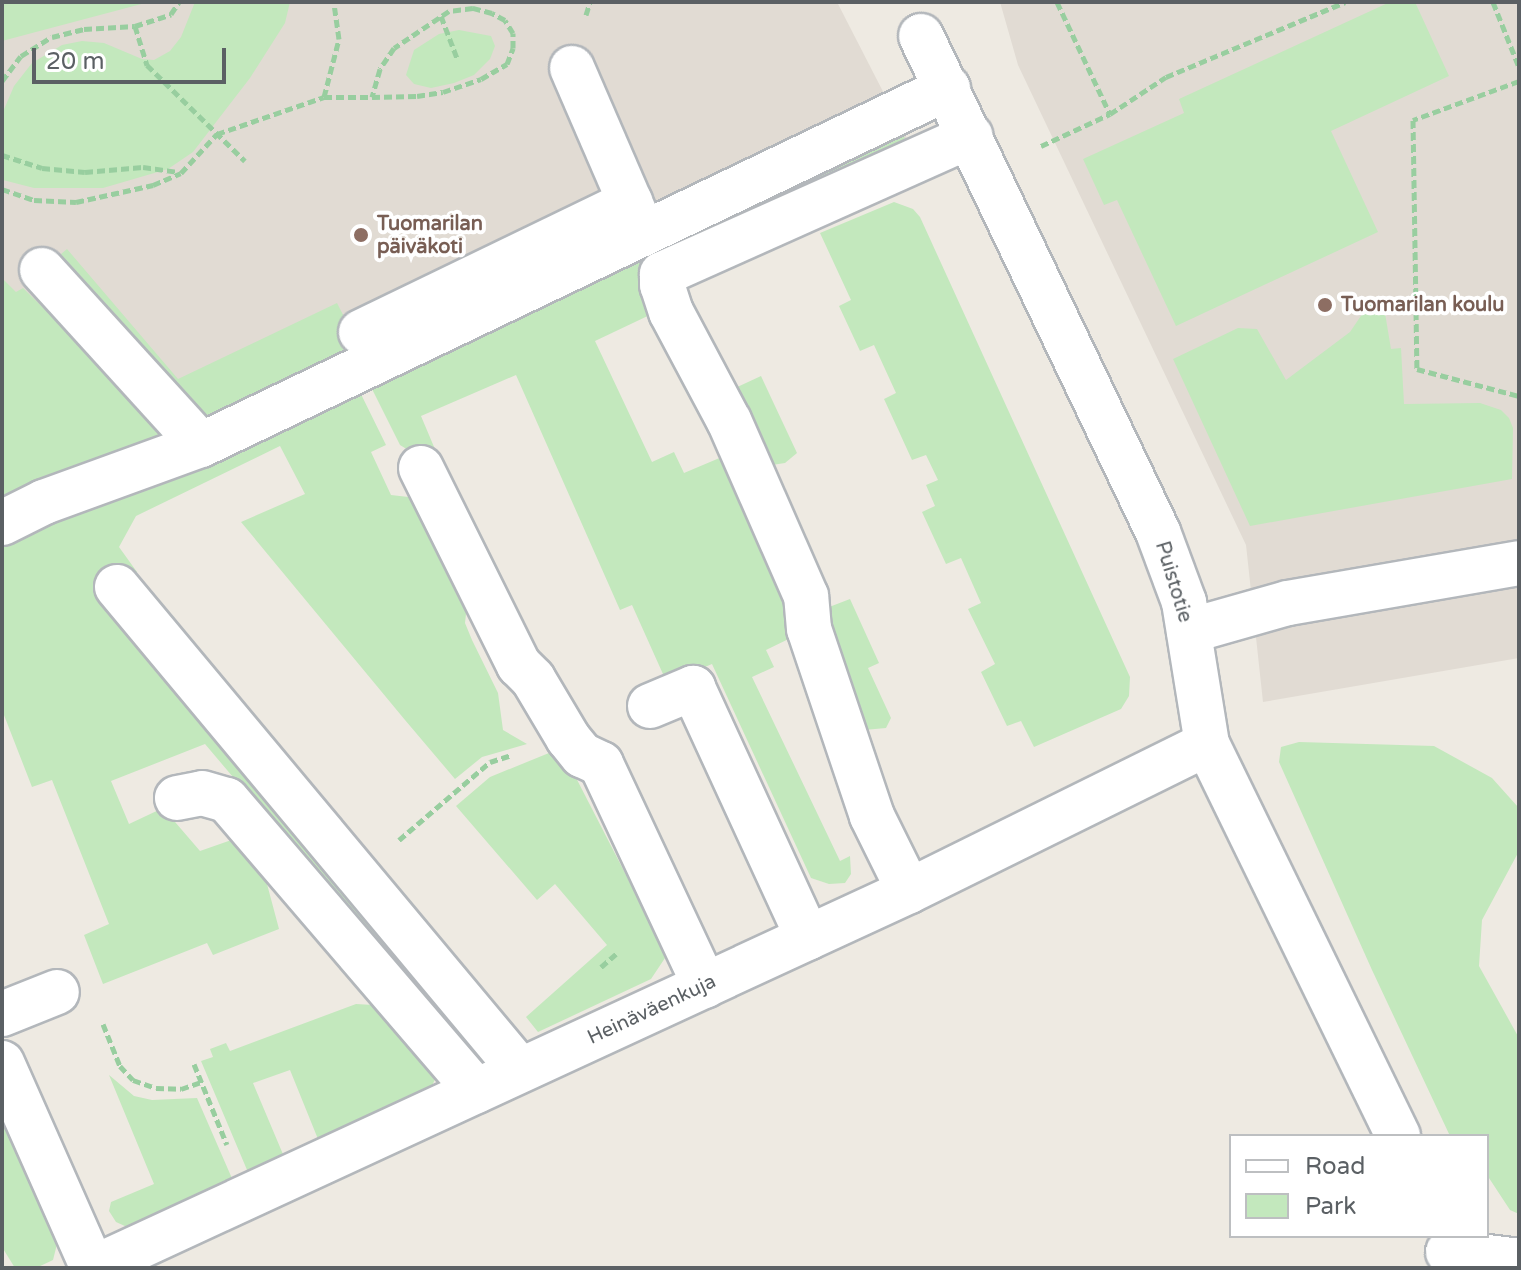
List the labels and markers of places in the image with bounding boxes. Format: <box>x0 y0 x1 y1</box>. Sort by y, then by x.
place label: Tuomarilan päiväkoti <box>377 212 483 259</box>
marker: Tuomarilan päiväkoti <box>352 226 370 244</box>
place label: Tuomarilan koulu <box>1341 293 1504 317</box>
marker: Tuomarilan koulu <box>1316 296 1334 314</box>

